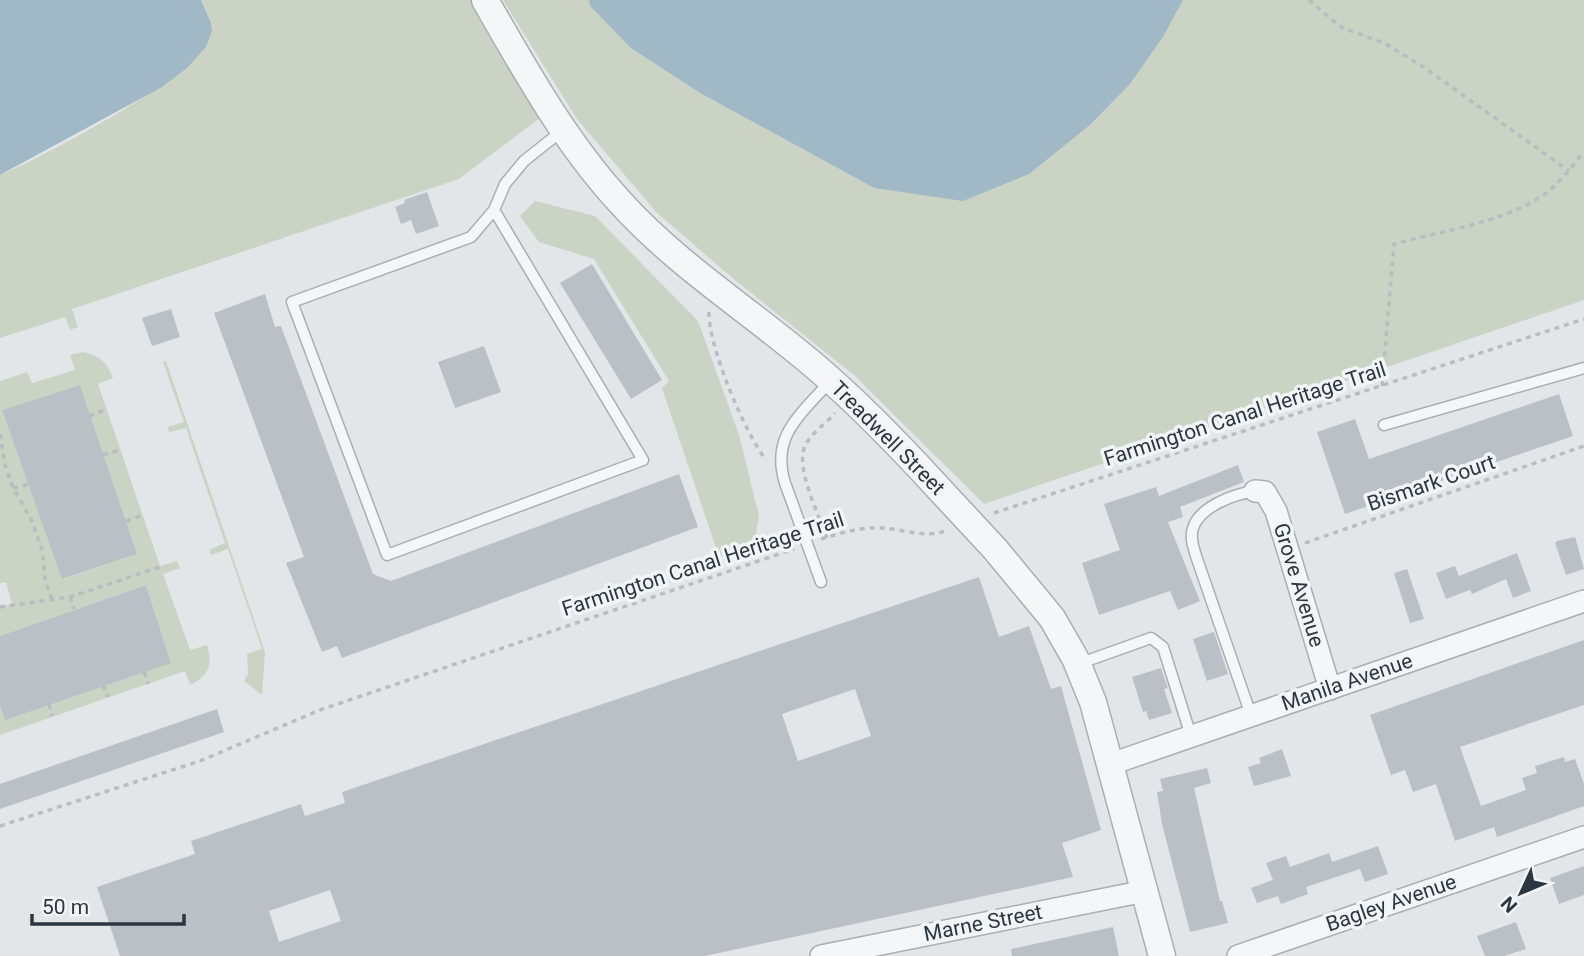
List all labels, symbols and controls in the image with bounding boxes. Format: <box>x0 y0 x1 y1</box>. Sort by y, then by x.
street label: Farmington Canal Heritage Trail <box>1101 357 1389 471</box>
street label: Treadwell Street <box>826 376 950 500</box>
street label: Bismark Court <box>1364 450 1498 516</box>
street label: Farmington Canal Heritage Trail <box>559 507 847 621</box>
street label: Grove Avenue <box>1269 520 1329 650</box>
street label: Manila Avenue <box>1278 648 1416 716</box>
north arrow <box>1486 858 1556 928</box>
street label: Bagley Avenue <box>1323 869 1459 937</box>
scale bar <box>32 883 184 927</box>
text: N <box>1496 892 1522 917</box>
text: 50 m <box>42 895 89 919</box>
street label: Marne Street <box>922 900 1044 946</box>

